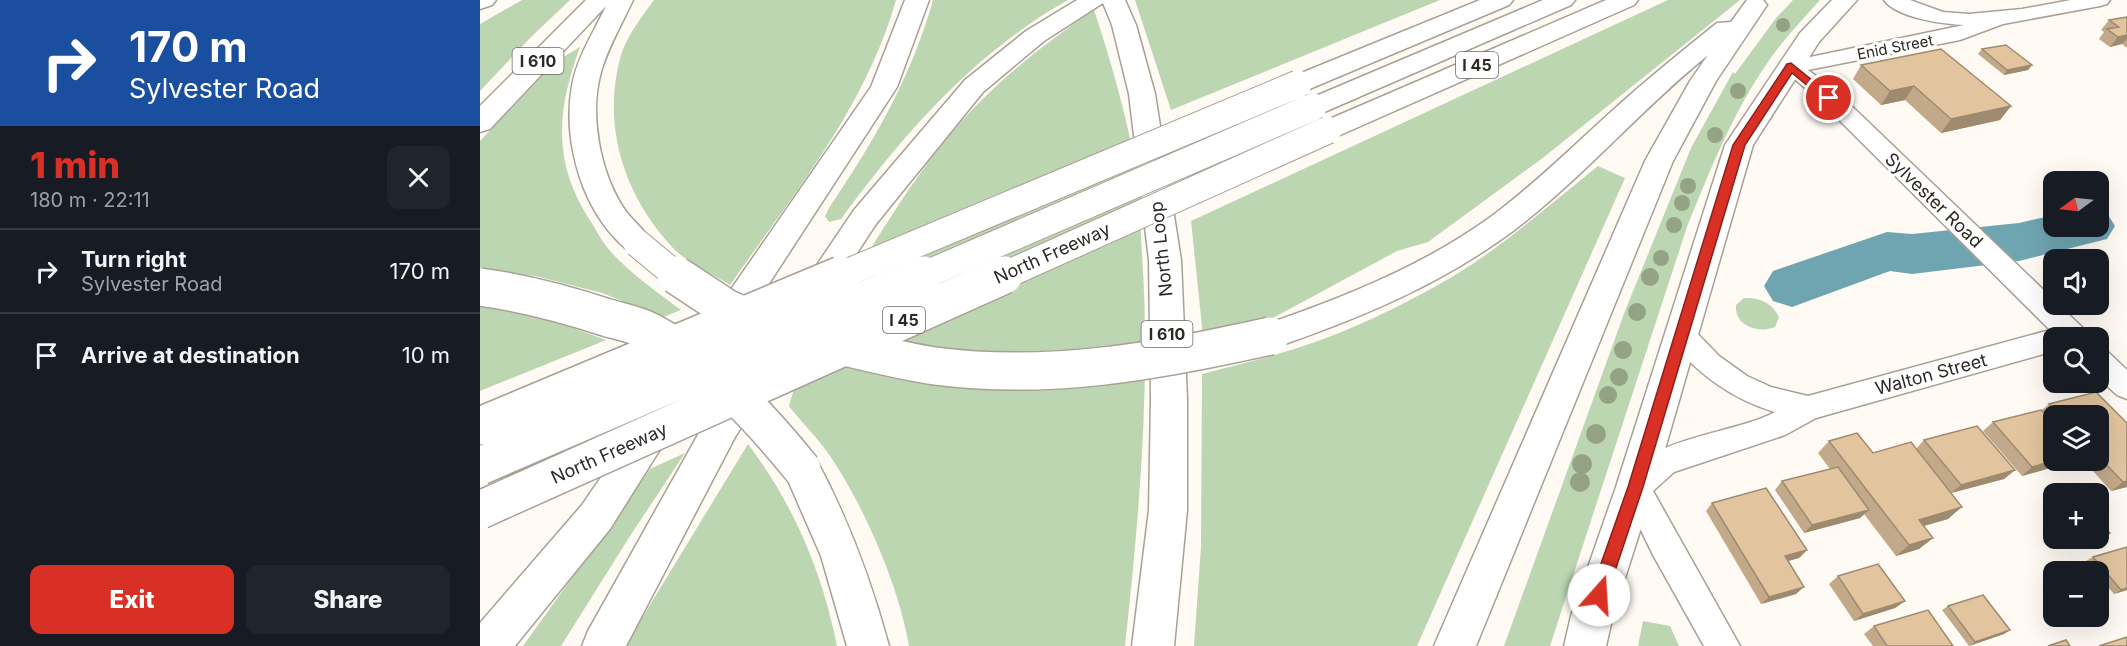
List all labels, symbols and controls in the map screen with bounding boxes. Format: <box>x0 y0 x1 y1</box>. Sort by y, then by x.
text: 170 m <box>129 21 247 72</box>
icon: right <box>30 24 108 102</box>
street label: Enid Street <box>1855 30 1935 64</box>
road number: I 610 <box>512 48 564 74</box>
road number: I 45 <box>1456 52 1498 78</box>
text: Sylvester Road <box>129 72 320 105</box>
pin <box>1803 72 1854 123</box>
icon: arrive <box>1812 81 1845 114</box>
text: 1 min <box>30 143 120 187</box>
button: close <box>387 146 450 209</box>
street label: Sylvester Road <box>1881 148 1987 252</box>
north arrow <box>2043 171 2109 237</box>
map controls <box>2043 171 2109 627</box>
text: 180 m · 22:11 <box>30 188 150 212</box>
street label: North Loop <box>1146 200 1176 298</box>
street label: North Freeway <box>991 218 1113 288</box>
text: Turn right <box>81 246 187 272</box>
button: sound <box>2043 249 2109 315</box>
icon: right <box>30 255 63 288</box>
text: 170 m <box>390 258 450 284</box>
text: Sylvester Road <box>81 272 223 296</box>
road number: I 45 <box>883 307 925 333</box>
road number: I 610 <box>1142 321 1192 347</box>
button: search <box>2043 327 2109 393</box>
icon: arrive <box>30 339 63 372</box>
text: Arrive at destination <box>81 342 300 368</box>
text: 10 m <box>402 342 450 368</box>
street label: Walton Street <box>1873 349 1989 399</box>
button: layers <box>2043 405 2109 471</box>
street label: North Freeway <box>548 418 670 488</box>
button: + <box>2043 483 2109 549</box>
button: − <box>2043 561 2109 627</box>
position arrow <box>1567 563 1631 627</box>
button: Exit <box>30 565 234 634</box>
button: Share <box>246 565 450 634</box>

